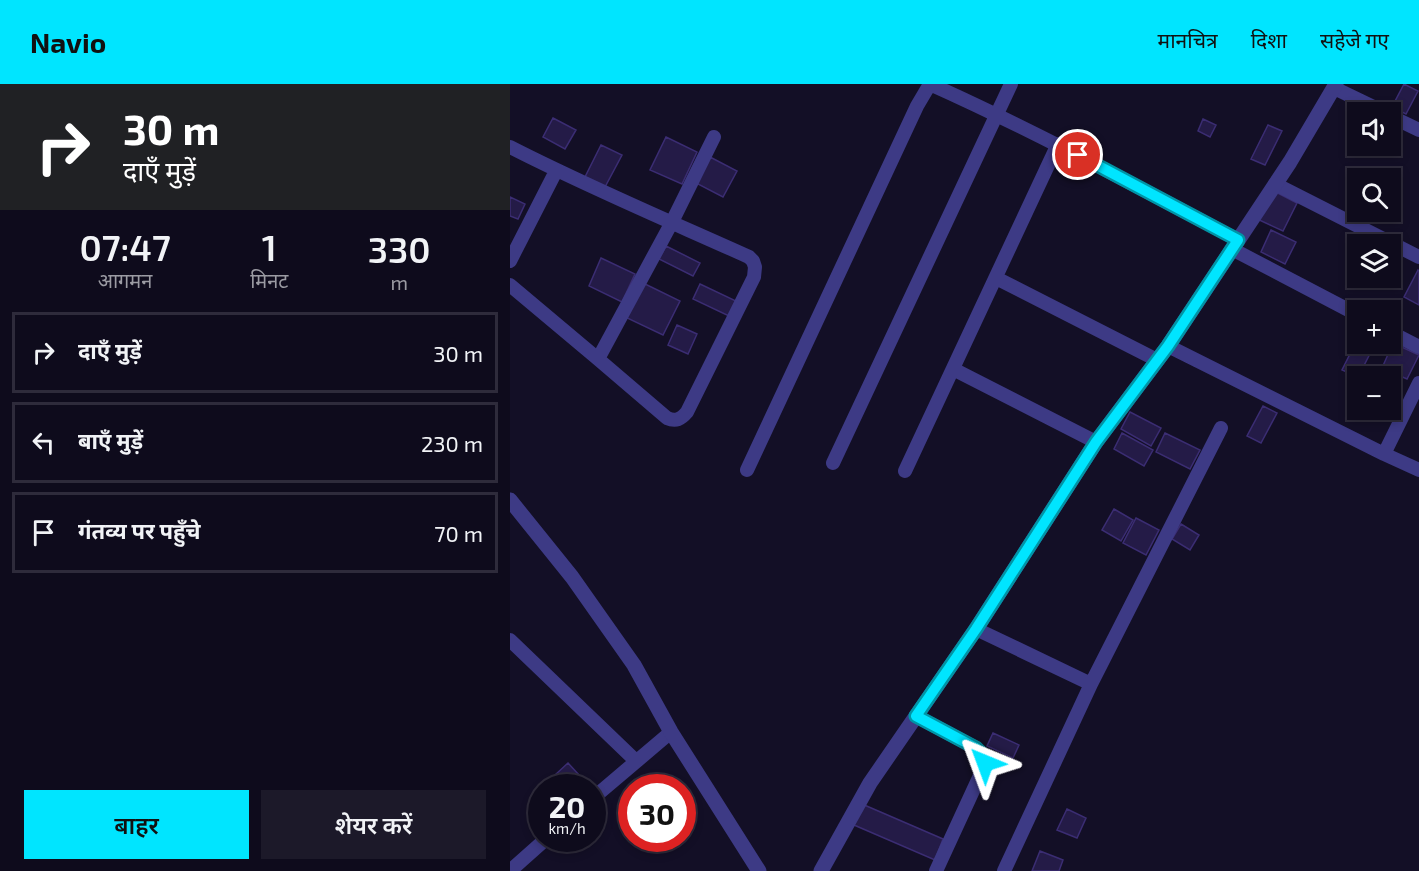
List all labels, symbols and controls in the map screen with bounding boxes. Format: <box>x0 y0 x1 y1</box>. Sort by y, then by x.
text: Navio <box>30 25 106 59</box>
text: मानचित्र <box>1158 27 1218 52</box>
text: दिशा <box>1251 27 1287 52</box>
text: सहेजे गए <box>1320 27 1389 52</box>
map controls <box>1347 102 1401 420</box>
button: sound <box>1347 102 1401 156</box>
text: 30 m <box>123 103 219 153</box>
icon: right <box>24 108 102 186</box>
pin <box>1052 129 1103 180</box>
icon: arrive <box>1061 138 1094 171</box>
text: दाएँ मुड़ें <box>123 154 196 186</box>
button: search <box>1347 168 1401 222</box>
text: 07:47 <box>79 225 171 268</box>
text: 1 <box>262 225 277 268</box>
text: 330 <box>368 227 431 270</box>
button: layers <box>1347 234 1401 288</box>
text: आगमन <box>98 268 152 292</box>
text: मिनट <box>250 268 288 292</box>
text: m <box>390 270 408 294</box>
button: + <box>1347 300 1401 354</box>
icon: right <box>27 336 60 369</box>
text: दाएँ मुड़ें <box>78 337 142 363</box>
text: 30 m <box>433 340 483 366</box>
button: − <box>1347 366 1401 420</box>
icon: left <box>27 426 60 459</box>
text: बाएँ मुड़ें <box>78 427 143 453</box>
text: 230 m <box>421 430 483 456</box>
icon: arrive <box>27 516 60 549</box>
text: गंतव्य पर पहुँचे <box>78 517 201 543</box>
text: 70 m <box>434 520 483 546</box>
position arrow <box>953 731 1017 795</box>
speed limit sign: 30 <box>618 774 696 852</box>
text: 20 <box>549 788 585 824</box>
button: बाहर <box>24 790 249 859</box>
button: शेयर करें <box>261 790 486 859</box>
text: km/h <box>548 819 586 837</box>

